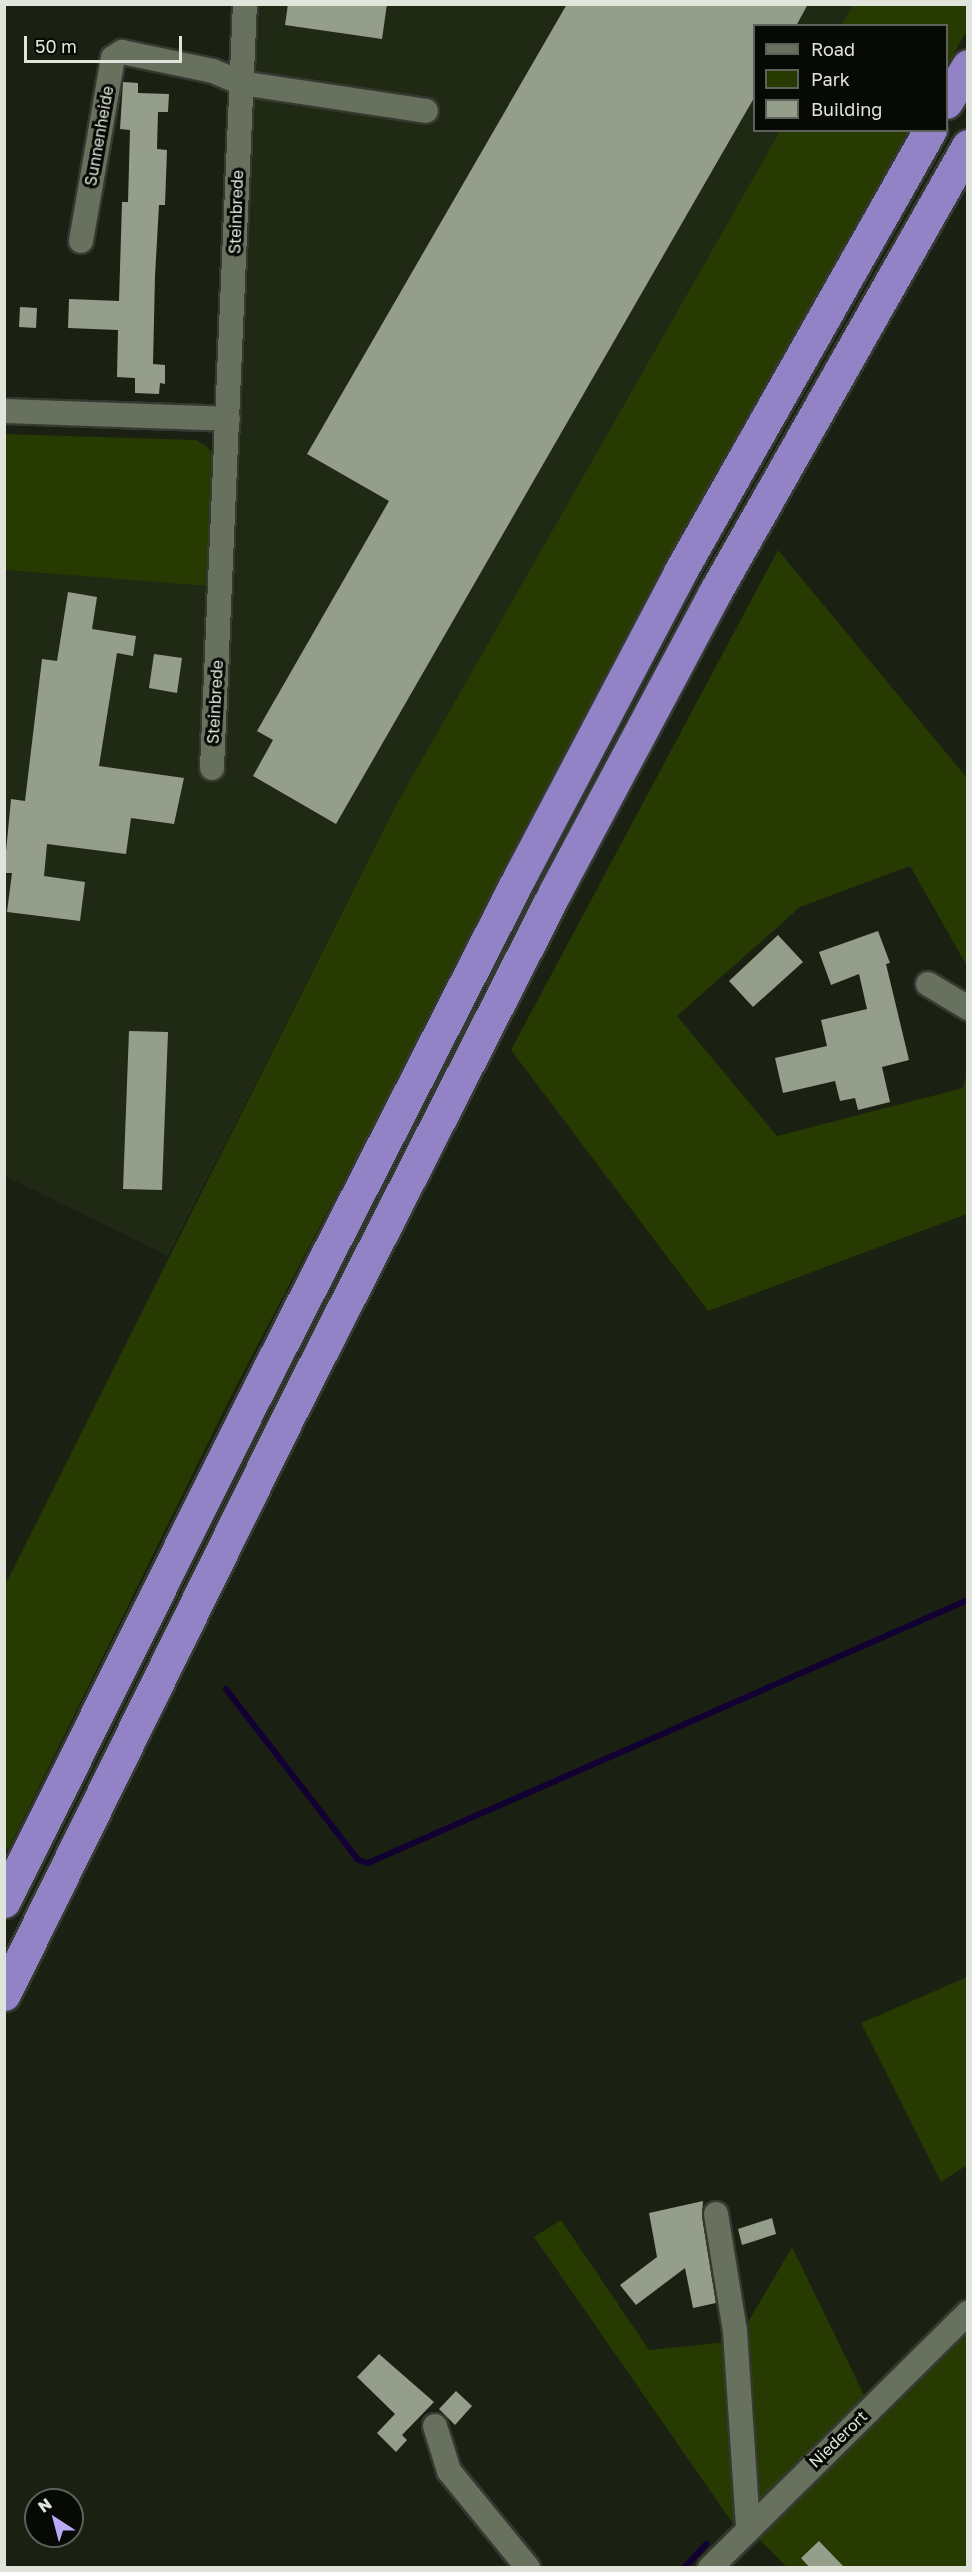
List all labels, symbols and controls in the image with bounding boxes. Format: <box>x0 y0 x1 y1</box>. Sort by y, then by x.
scale bar <box>27 24 184 62</box>
legend <box>753 24 948 132</box>
text: 50 m <box>35 35 77 57</box>
text: Road <box>811 38 855 60</box>
text: Park <box>811 68 850 90</box>
street label: Sunnenheide <box>81 84 117 188</box>
text: Building <box>811 98 882 120</box>
street label: Steinbrede <box>225 170 247 254</box>
street label: Steinbrede <box>203 660 227 744</box>
street label: Niederort <box>805 2407 871 2471</box>
north arrow <box>24 2488 84 2548</box>
text: N <box>34 2493 55 2517</box>

